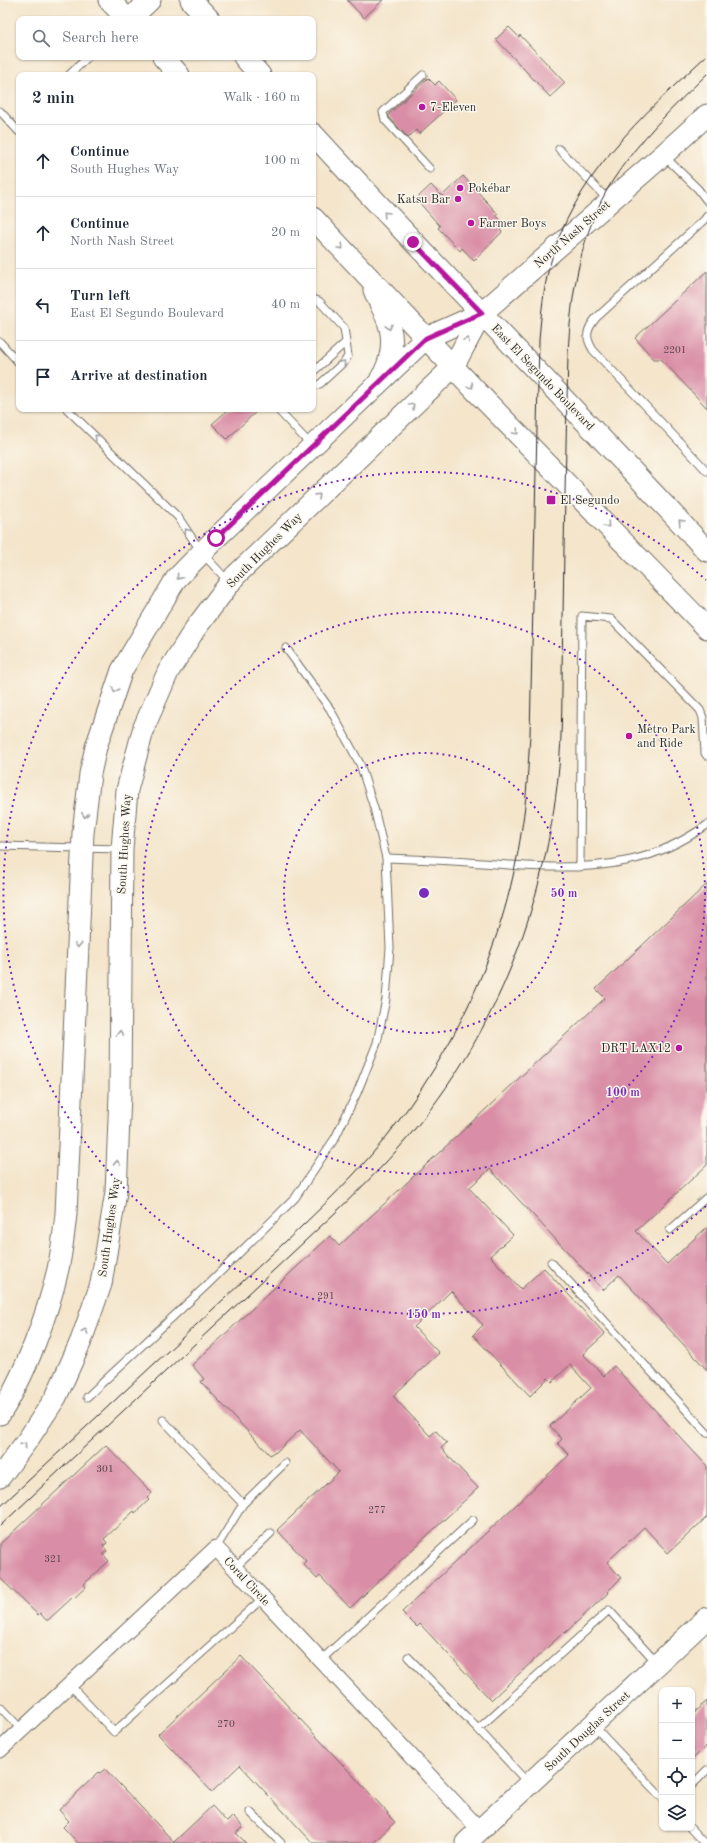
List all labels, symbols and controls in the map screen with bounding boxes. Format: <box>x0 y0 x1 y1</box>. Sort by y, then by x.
search box <box>16 16 316 60</box>
icon: search <box>30 27 52 49</box>
text: Search here <box>62 31 139 46</box>
text: 2 min <box>32 90 75 107</box>
text: Walk · 160 m <box>223 91 300 104</box>
marker: 7-Eleven <box>417 102 427 112</box>
place label: 7-Eleven <box>430 102 477 114</box>
text: Continue <box>70 145 129 160</box>
icon: ahead <box>32 150 54 172</box>
text: 100 m <box>263 154 300 167</box>
text: South Hughes Way <box>70 163 179 176</box>
marker: Pokébar <box>455 183 465 193</box>
place label: Pokébar <box>468 183 510 195</box>
place label: Katsu Bar <box>397 194 450 206</box>
marker: Katsu Bar <box>453 194 463 204</box>
street label: North Nash Street <box>532 199 613 271</box>
one-way arrow <box>383 211 391 219</box>
text: Continue <box>70 217 129 232</box>
marker: Farmer Boys <box>466 218 476 228</box>
place label: Farmer Boys <box>479 218 546 230</box>
icon: ahead <box>32 222 54 244</box>
text: 20 m <box>271 226 300 239</box>
route end <box>404 233 422 251</box>
text: North Nash Street <box>70 235 174 248</box>
one-way arrow <box>336 242 344 250</box>
text: Turn left <box>70 289 130 304</box>
icon: left <box>32 294 54 316</box>
text: 40 m <box>271 298 300 311</box>
text: East El Segundo Boulevard <box>70 307 224 320</box>
street label: East El Segundo Boulevard <box>489 322 596 433</box>
one-way arrow <box>384 324 393 331</box>
one-way arrow <box>463 337 470 344</box>
house number: 2201 <box>663 345 687 355</box>
one-way arrow <box>338 360 345 368</box>
icon: arrive <box>32 366 54 388</box>
text: Arrive at destination <box>70 369 208 384</box>
one-way arrow <box>466 381 473 388</box>
one-way arrow <box>407 403 415 411</box>
one-way arrow <box>512 427 519 435</box>
one-way arrow <box>94 435 102 442</box>
one-way arrow <box>313 493 321 501</box>
marker: El Segundo <box>545 494 557 506</box>
place label: El Segundo <box>560 495 619 507</box>
street label: South Hughes Way <box>225 510 305 591</box>
one-way arrow <box>678 519 685 527</box>
one-way arrow <box>602 520 610 528</box>
one-way arrow <box>184 528 192 535</box>
route start <box>207 529 225 547</box>
one-way arrow <box>176 572 183 580</box>
one-way arrow <box>111 686 120 693</box>
place label: Metro Park and Ride <box>637 724 696 750</box>
marker: Metro Park and Ride <box>624 731 634 741</box>
street label: South Hughes Way <box>116 793 134 895</box>
one-way arrow <box>81 812 90 818</box>
centre of rings <box>417 886 431 900</box>
text: 50 m <box>551 887 578 900</box>
one-way arrow <box>74 942 83 948</box>
one-way arrow <box>116 1030 124 1036</box>
place label: DRT LAX12 <box>601 1043 671 1055</box>
marker: DRT LAX12 <box>674 1043 684 1053</box>
text: 100 m <box>606 1087 640 1099</box>
one-way arrow <box>113 1160 121 1166</box>
street label: South Hughes Way <box>97 1176 123 1278</box>
house number: 291 <box>317 1291 335 1301</box>
text: 150 m <box>407 1308 441 1321</box>
one-way arrow <box>80 1328 88 1335</box>
one-way arrow <box>19 1443 26 1450</box>
house number: 301 <box>96 1464 114 1474</box>
house number: 277 <box>368 1505 386 1515</box>
house number: 321 <box>44 1554 62 1564</box>
street label: Coral Circle <box>221 1555 272 1609</box>
map controls <box>659 1687 695 1831</box>
button: + <box>659 1687 695 1723</box>
street label: South Douglas Street <box>543 1689 633 1774</box>
house number: 270 <box>217 1719 235 1729</box>
button: − <box>659 1723 695 1759</box>
button: locate <box>659 1759 695 1795</box>
button: layers <box>659 1795 695 1831</box>

